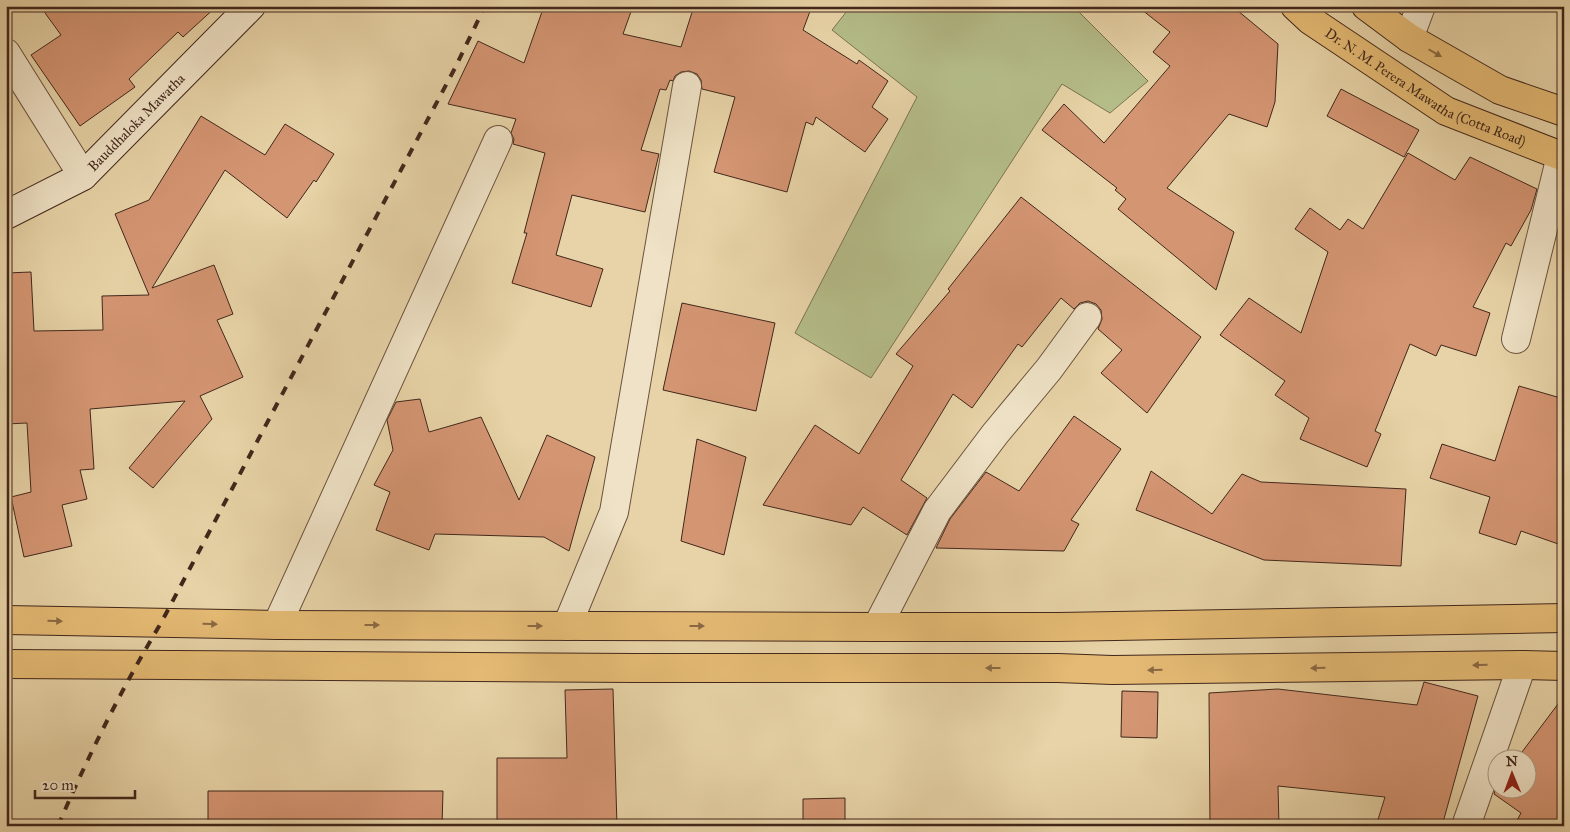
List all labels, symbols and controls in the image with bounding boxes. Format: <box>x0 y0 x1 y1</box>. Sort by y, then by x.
street label: Dr. N. M. Perera Mawatha (Cotta Road) <box>1322 24 1529 151</box>
one-way arrow <box>1428 48 1442 57</box>
street label: Bauddhaloka Mawatha <box>84 70 188 175</box>
one-way arrow <box>47 617 63 625</box>
one-way arrow <box>202 620 218 628</box>
one-way arrow <box>365 621 381 629</box>
one-way arrow <box>527 622 543 630</box>
one-way arrow <box>690 622 706 630</box>
one-way arrow <box>1472 661 1488 669</box>
one-way arrow <box>984 664 1000 672</box>
one-way arrow <box>1309 664 1325 672</box>
one-way arrow <box>1147 666 1163 674</box>
north arrow <box>1488 750 1538 800</box>
text: N <box>1506 753 1518 770</box>
scale bar <box>35 767 135 799</box>
text: 20 m <box>42 776 74 794</box>

